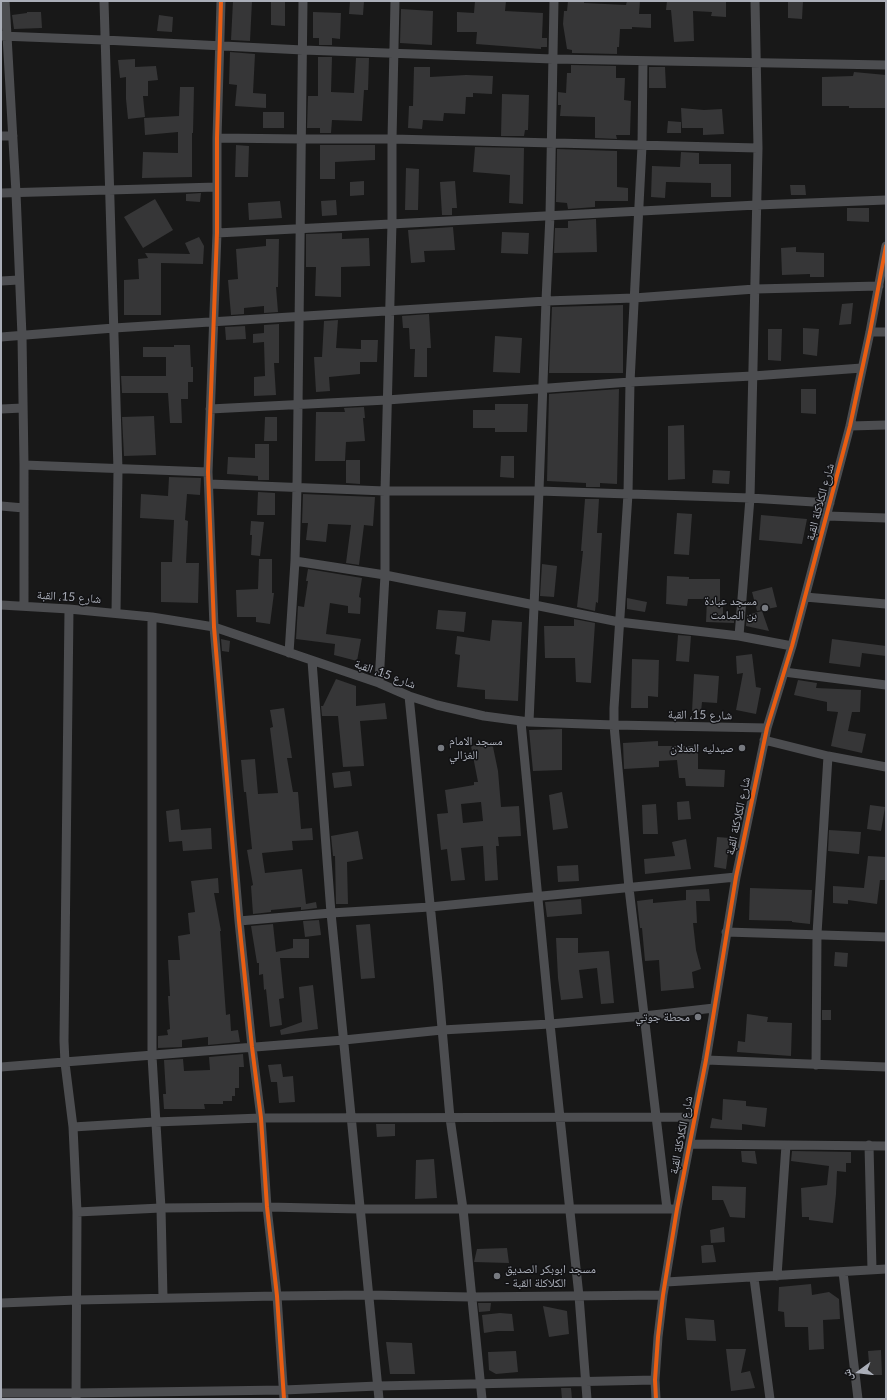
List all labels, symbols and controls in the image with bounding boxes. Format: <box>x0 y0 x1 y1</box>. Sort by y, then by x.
street label: شارع الكلاكلة القبة <box>803 462 837 542</box>
street label: شارع 15، القبة <box>36 588 102 606</box>
place label: مسجد عبادة بن الصامت <box>704 594 757 622</box>
marker: مسجد عبادة بن الصامت <box>760 603 770 613</box>
street label: شارع 15، القبة <box>352 656 418 692</box>
street label: شارع 15، القبة <box>668 707 732 723</box>
place label: مسجد الامام الغزالي <box>449 734 503 762</box>
place label: صيدليه العدلان <box>670 741 734 755</box>
marker: مسجد الامام الغزالي <box>436 743 446 753</box>
marker: صيدليه العدلان <box>737 743 747 753</box>
street label: شارع الكلاكلة القبة <box>723 776 753 856</box>
place label: محطة جوتي <box>635 1010 690 1024</box>
marker: محطة جوتي <box>693 1012 703 1022</box>
street label: شارع الكلاكلة القبة <box>666 1095 696 1175</box>
place label: مسجد ابوبكر الصديق - الكلاكلة القبة <box>505 1262 596 1290</box>
marker: مسجد ابوبكر الصديق - الكلاكلة القبة <box>492 1271 502 1281</box>
north arrow <box>839 1352 879 1392</box>
text: ش <box>839 1368 855 1383</box>

